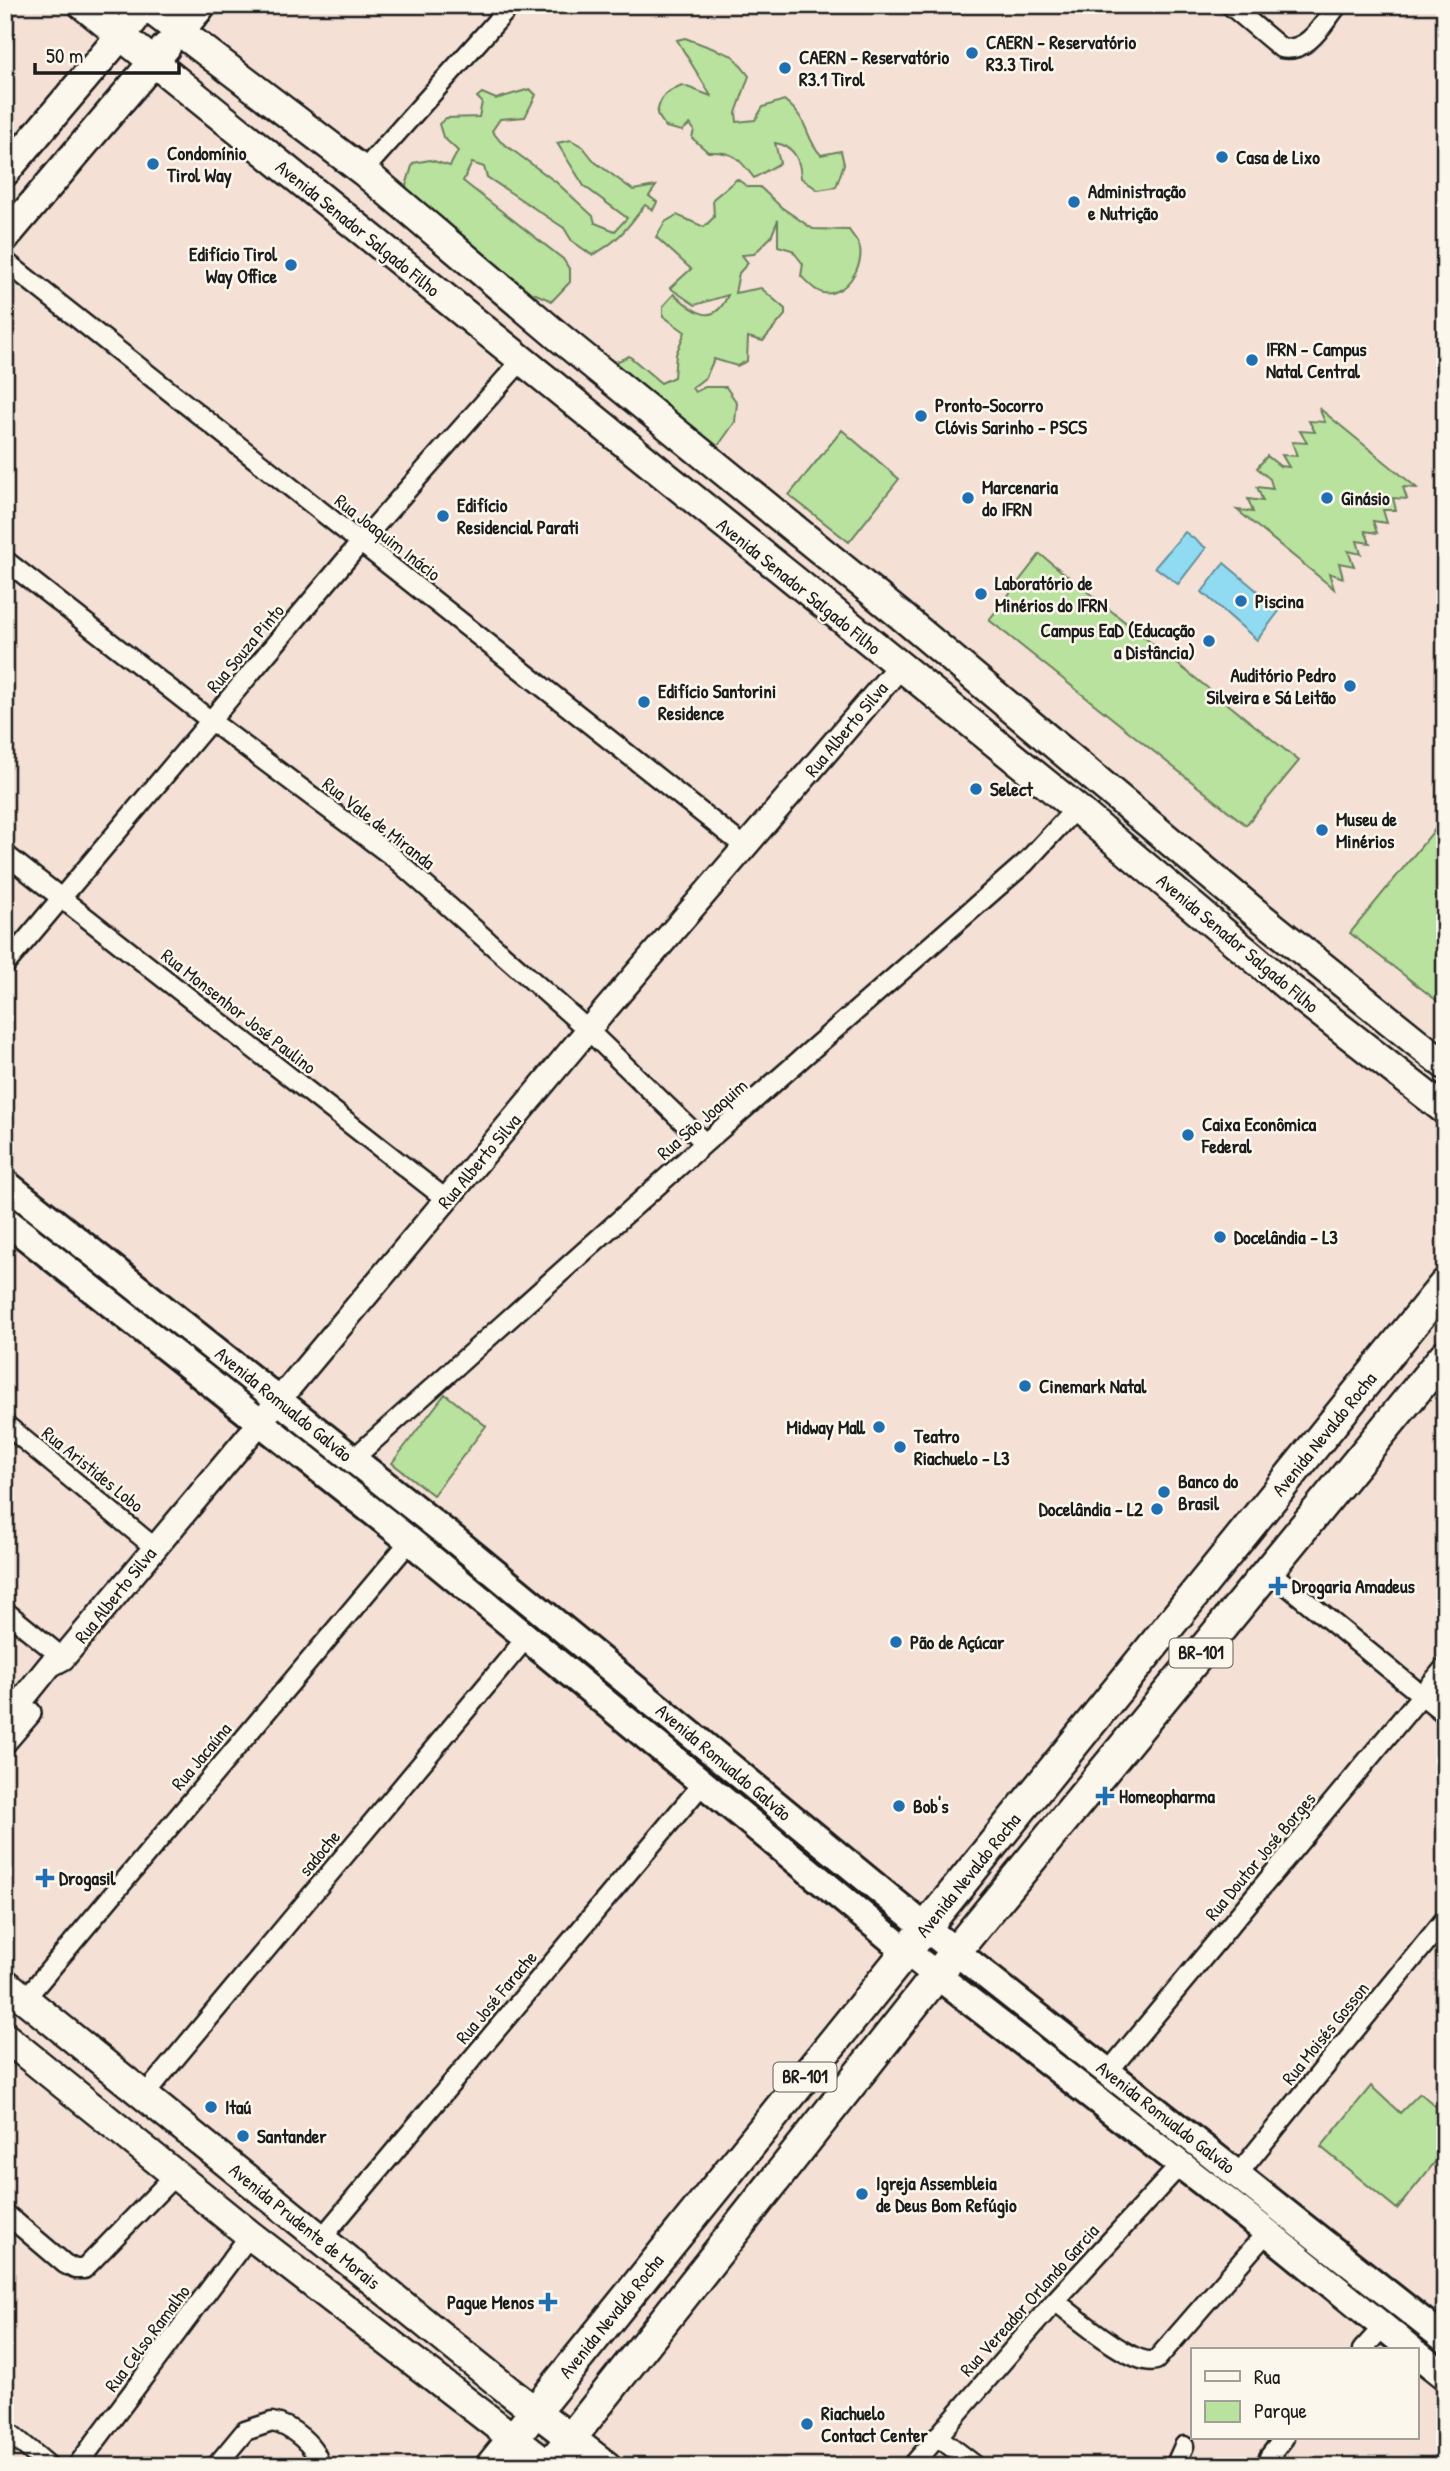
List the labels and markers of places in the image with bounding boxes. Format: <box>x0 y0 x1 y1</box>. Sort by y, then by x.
place label: CAERN - Reservatório R3.3 Tirol <box>986 29 1136 77</box>
place label: CAERN - Reservatório R3.1 Tirol <box>799 44 949 92</box>
marker: CAERN - Reservatório R3.3 Tirol <box>964 45 980 61</box>
marker: CAERN - Reservatório R3.1 Tirol <box>777 60 793 76</box>
place label: Condomínio Tirol Way <box>166 140 247 189</box>
place label: Casa de Lixo <box>1236 144 1320 170</box>
marker: Casa de Lixo <box>1214 149 1230 165</box>
marker: Condomínio Tirol Way <box>145 156 161 172</box>
place label: Administração e Nutrição <box>1088 178 1186 226</box>
marker: Administração e Nutrição <box>1066 194 1082 210</box>
place label: Edifício Tirol Way Office <box>189 241 278 290</box>
marker: Edifício Tirol Way Office <box>283 257 299 273</box>
place label: IFRN - Campus Natal Central <box>1266 336 1367 384</box>
marker: IFRN - Campus Natal Central <box>1244 352 1260 368</box>
place label: Pronto-Socorro Clóvis Sarinho - PSCS <box>935 392 1087 440</box>
marker: Pronto-Socorro Clóvis Sarinho - PSCS <box>913 408 929 424</box>
place label: Marcenaria do IFRN <box>982 474 1059 522</box>
place label: Ginásio <box>1341 485 1390 511</box>
marker: Marcenaria do IFRN <box>960 490 976 506</box>
marker: Ginásio <box>1319 490 1335 506</box>
place label: Edifício Residencial Parati <box>457 492 579 540</box>
marker: Edifício Residencial Parati <box>435 508 451 524</box>
place label: Laboratório de Minérios do IFRN <box>995 570 1107 618</box>
marker: Laboratório de Minérios do IFRN <box>973 586 989 602</box>
place label: Piscina <box>1255 588 1304 614</box>
marker: Piscina <box>1233 593 1249 609</box>
place label: Campus EaD (Educação a Distância) <box>1041 617 1195 665</box>
marker: Campus EaD (Educação a Distância) <box>1201 633 1217 649</box>
place label: Auditório Pedro Silveira e Sá Leitão <box>1206 662 1336 710</box>
place label: Edifício Santorini Residence <box>658 678 776 726</box>
marker: Auditório Pedro Silveira e Sá Leitão <box>1342 678 1358 694</box>
marker: Edifício Santorini Residence <box>636 694 652 710</box>
place label: Select <box>990 776 1034 802</box>
marker: Select <box>968 781 984 797</box>
place label: Museu de Minérios <box>1336 806 1397 854</box>
marker: Museu de Minérios <box>1314 822 1330 838</box>
place label: Caixa Econômica Federal <box>1201 1111 1317 1159</box>
marker: Caixa Econômica Federal <box>1180 1127 1196 1143</box>
place label: Docelândia - L3 <box>1234 1224 1338 1250</box>
marker: Docelândia - L3 <box>1212 1229 1228 1245</box>
place label: Cinemark Natal <box>1039 1373 1147 1399</box>
marker: Cinemark Natal <box>1017 1378 1033 1394</box>
place label: Midway Mall <box>786 1414 866 1441</box>
marker: Midway Mall <box>871 1419 887 1435</box>
place label: Teatro Riachuelo - L3 <box>913 1423 1010 1471</box>
marker: Teatro Riachuelo - L3 <box>892 1439 908 1455</box>
place label: Banco do Brasil <box>1178 1468 1238 1516</box>
marker: Banco do Brasil <box>1156 1484 1172 1500</box>
place label: Docelândia - L2 <box>1039 1496 1143 1522</box>
marker: Docelândia - L2 <box>1149 1501 1165 1517</box>
place label: Drogaria Amadeus <box>1292 1573 1416 1600</box>
marker: Drogaria Amadeus <box>1270 1578 1286 1594</box>
place label: Pão de Açúcar <box>910 1629 1005 1655</box>
marker: Pão de Açúcar <box>888 1634 904 1650</box>
place label: Homeopharma <box>1119 1783 1215 1810</box>
marker: Homeopharma <box>1097 1788 1113 1804</box>
place label: Bob's <box>913 1793 949 1819</box>
marker: Bob's <box>891 1798 907 1814</box>
place label: Drogasil <box>59 1865 116 1892</box>
marker: Drogasil <box>37 1870 53 1886</box>
place label: Itaú <box>225 2094 251 2120</box>
marker: Itaú <box>203 2099 219 2115</box>
place label: Santander <box>257 2123 327 2149</box>
marker: Santander <box>235 2128 251 2144</box>
place label: Igreja Assembleia de Deus Bom Refúgio <box>876 2170 1017 2219</box>
marker: Igreja Assembleia de Deus Bom Refúgio <box>854 2186 870 2202</box>
place label: Pague Menos <box>447 2289 535 2316</box>
marker: Pague Menos <box>540 2294 556 2310</box>
place label: Riachuelo Contact Center <box>821 2400 929 2448</box>
marker: Riachuelo Contact Center <box>799 2416 815 2432</box>

